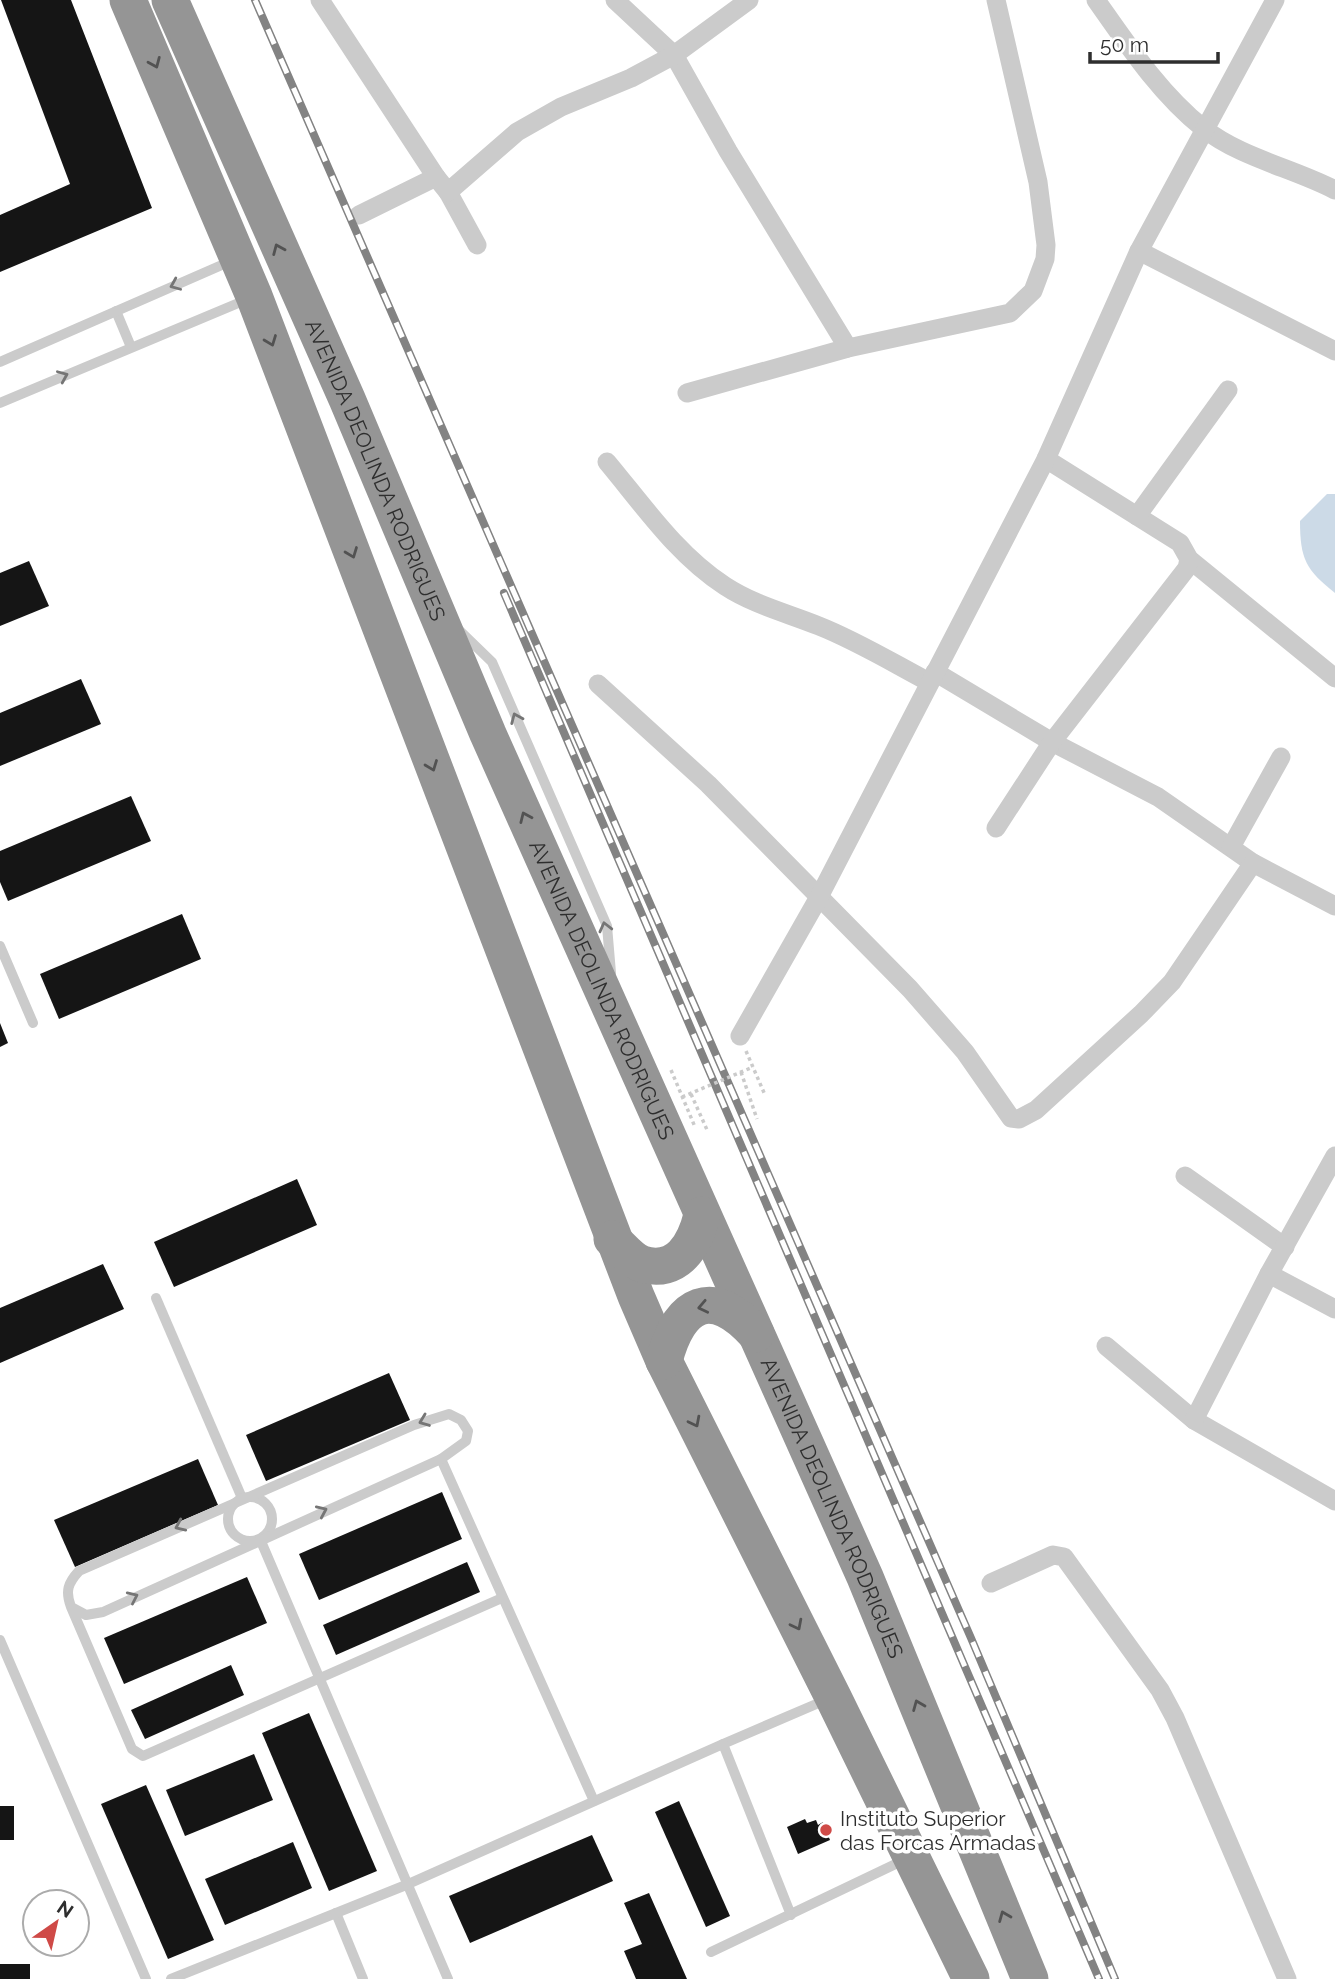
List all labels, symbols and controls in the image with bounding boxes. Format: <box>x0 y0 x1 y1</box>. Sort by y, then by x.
scale bar <box>1090 21 1218 65</box>
text: 50 m <box>1100 32 1149 57</box>
one-way arrow <box>146 56 160 68</box>
one-way arrow <box>272 243 286 256</box>
one-way arrow <box>170 277 182 291</box>
street label: AVENIDA DEOLINDA RODRIGUES <box>301 315 451 624</box>
one-way arrow <box>262 334 276 346</box>
one-way arrow <box>55 370 68 384</box>
one-way arrow <box>343 547 357 559</box>
one-way arrow <box>510 712 524 725</box>
one-way arrow <box>424 759 438 771</box>
one-way arrow <box>519 812 533 824</box>
street label: AVENIDA DEOLINDA RODRIGUES <box>525 836 680 1143</box>
one-way arrow <box>599 921 613 933</box>
one-way arrow <box>698 1299 710 1314</box>
street label: AVENIDA DEOLINDA RODRIGUES <box>756 1354 909 1662</box>
one-way arrow <box>419 1413 431 1427</box>
one-way arrow <box>686 1415 700 1427</box>
one-way arrow <box>315 1505 327 1519</box>
one-way arrow <box>174 1518 187 1532</box>
one-way arrow <box>126 1592 139 1606</box>
one-way arrow <box>789 1618 803 1630</box>
one-way arrow <box>912 1700 926 1713</box>
place label: Instituto Superior das Forcas Armadas <box>840 1806 1036 1855</box>
marker: Instituto Superior das Forcas Armadas <box>818 1822 834 1838</box>
north arrow <box>21 1888 91 1958</box>
text: N <box>53 1896 78 1922</box>
one-way arrow <box>999 1911 1013 1923</box>

